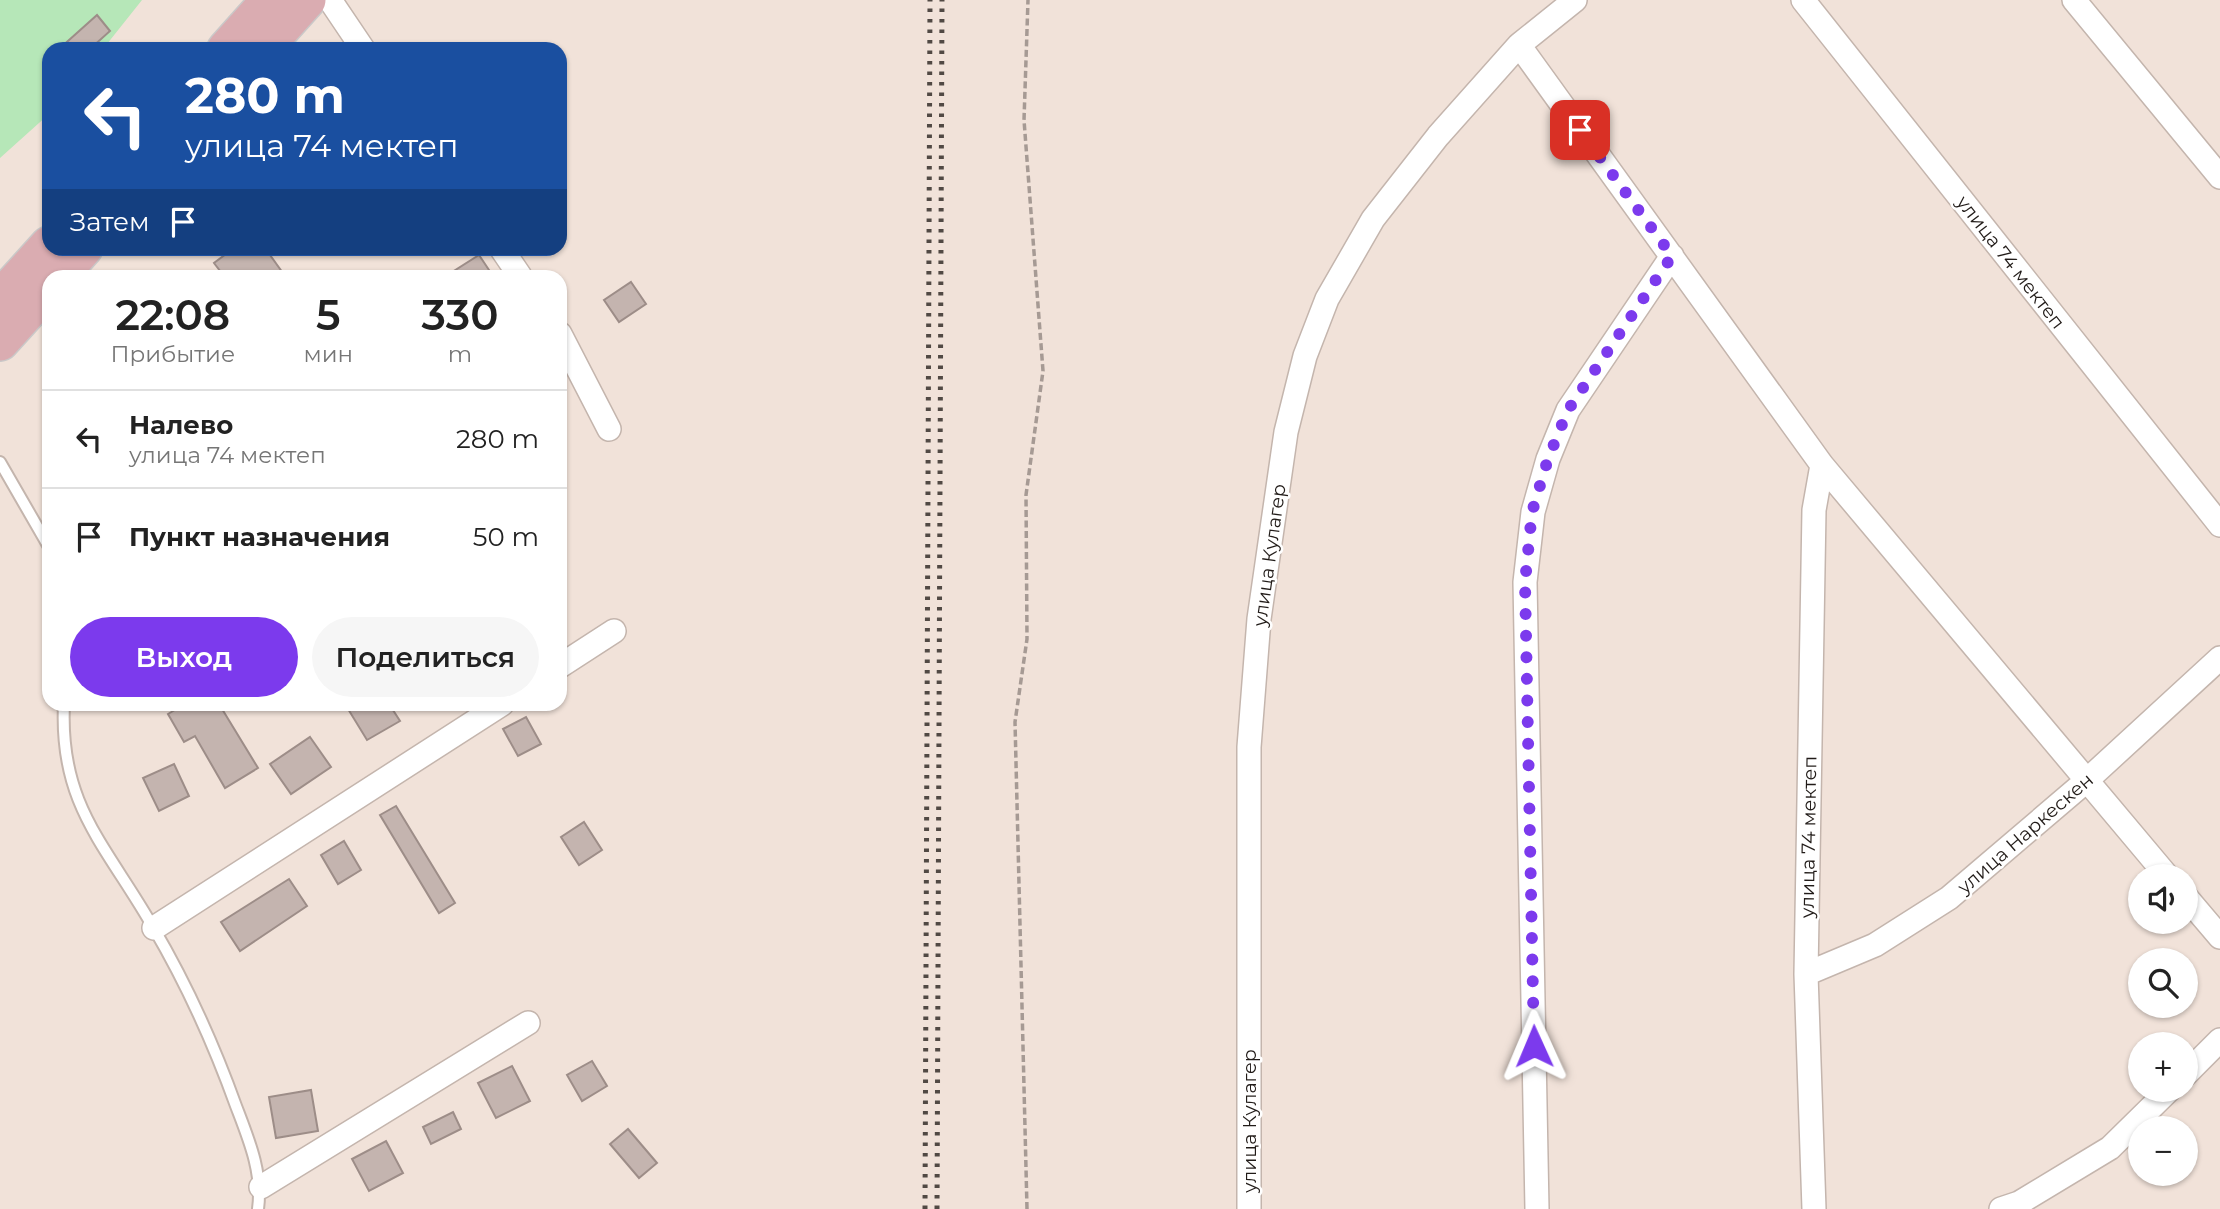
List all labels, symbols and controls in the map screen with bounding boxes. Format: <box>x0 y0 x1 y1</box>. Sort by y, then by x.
text: 280 m <box>185 66 345 125</box>
icon: left <box>70 70 161 161</box>
pin <box>1550 100 1610 160</box>
icon: arrive <box>1561 111 1599 149</box>
text: улица 74 мектеп <box>185 126 459 165</box>
street label: улица 74 мектеп <box>1951 190 2070 333</box>
icon: arrive <box>164 203 202 241</box>
text: Затем <box>70 206 150 238</box>
text: 22:08 <box>115 289 230 341</box>
text: 5 <box>316 289 341 341</box>
text: 330 <box>422 289 499 341</box>
text: Прибытие <box>110 340 235 368</box>
text: мин <box>304 340 353 368</box>
text: m <box>448 340 472 368</box>
text: Налево <box>129 409 233 441</box>
icon: left <box>70 420 108 458</box>
text: 280 m <box>456 423 539 455</box>
text: улица 74 мектеп <box>129 441 326 469</box>
street label: улица Кулагер <box>1248 482 1291 629</box>
icon: arrive <box>70 518 108 556</box>
text: Пункт назначения <box>129 521 390 553</box>
text: 50 m <box>473 521 539 553</box>
button: Выход <box>70 617 298 697</box>
button: Поделиться <box>312 617 539 697</box>
street label: улица 74 мектеп <box>1796 756 1821 919</box>
street label: улица Наркескен <box>1952 768 2098 899</box>
map controls <box>2128 864 2198 1186</box>
button: sound <box>2128 864 2198 934</box>
button: search <box>2128 948 2198 1018</box>
position arrow <box>1497 1009 1571 1083</box>
button: + <box>2128 1032 2198 1102</box>
street label: улица Кулагер <box>1238 1049 1261 1194</box>
button: − <box>2128 1116 2198 1186</box>

